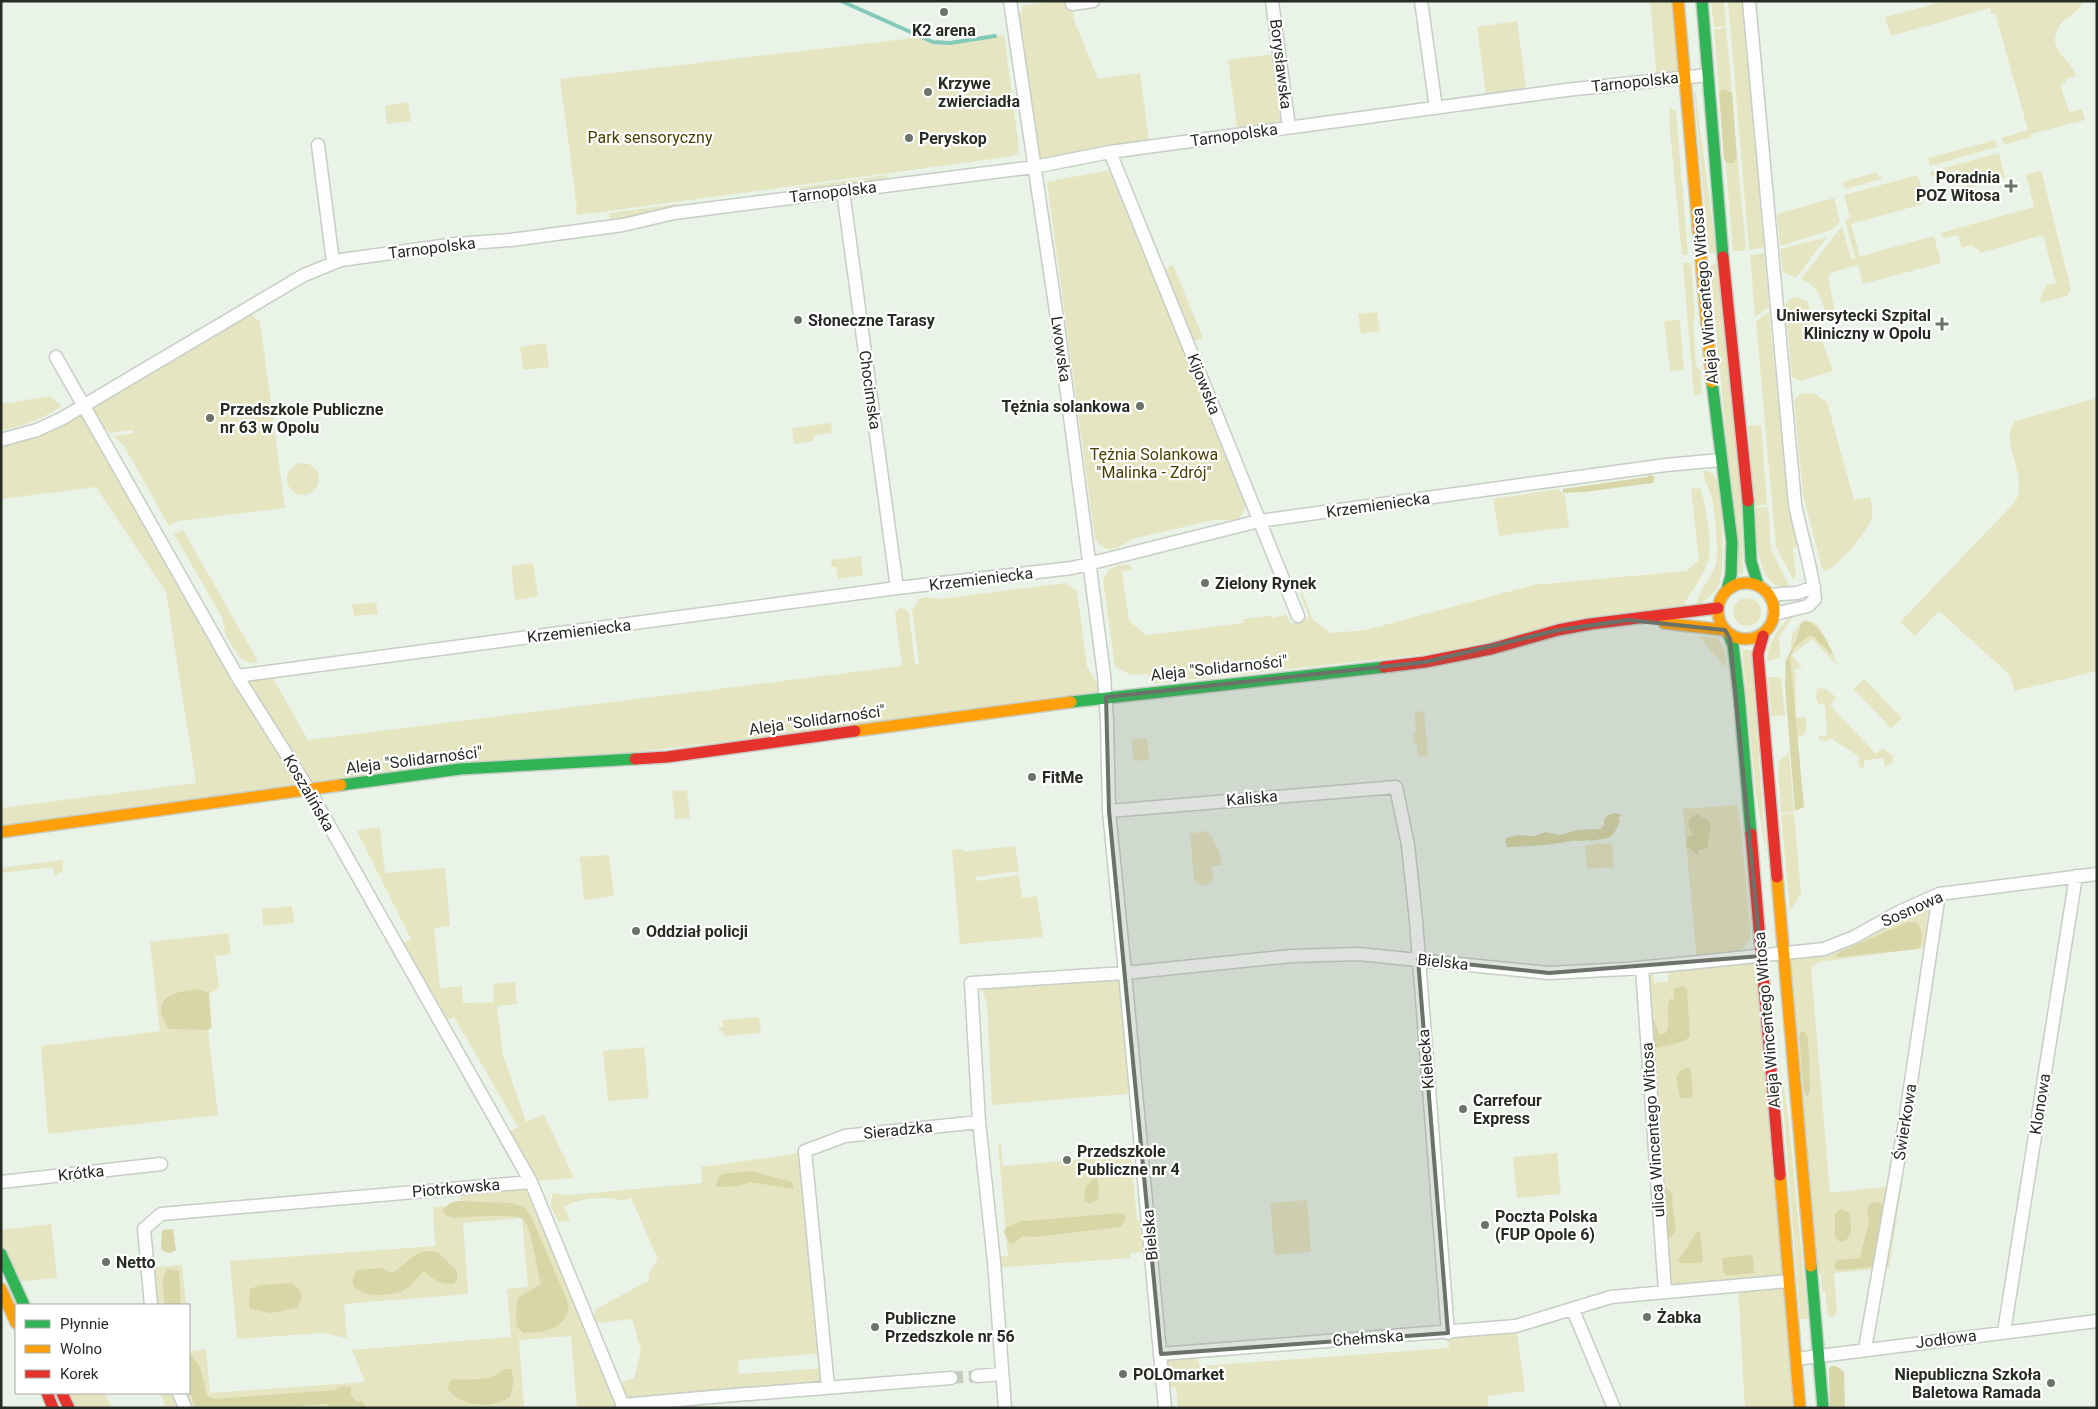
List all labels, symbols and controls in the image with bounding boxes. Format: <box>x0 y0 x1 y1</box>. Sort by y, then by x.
marker: K2 arena <box>938 6 950 18</box>
street label: Borysławska <box>1266 18 1296 110</box>
place label: K2 arena <box>912 21 976 40</box>
street label: Tarnopolska <box>1590 68 1680 96</box>
place label: Krzywe zwierciadła <box>938 74 1021 111</box>
marker: Krzywe zwierciadła <box>922 86 934 98</box>
street label: Tarnopolska <box>1189 119 1279 151</box>
park label: Park sensoryczny <box>588 128 713 147</box>
place label: Peryskop <box>919 129 987 148</box>
marker: Peryskop <box>903 132 915 144</box>
place label: Poradnia POZ Witosa <box>1916 168 2000 205</box>
street label: Tarnopolska <box>788 177 878 207</box>
marker: Poradnia POZ Witosa <box>2004 179 2018 193</box>
street label: Aleja Wincentego Witosa <box>1688 207 1722 385</box>
street label: Tarnopolska <box>387 233 477 263</box>
place label: Uniwersytecki Szpital Kliniczny w Opolu <box>1776 306 1931 343</box>
place label: Słoneczne Tarasy <box>808 311 936 330</box>
marker: Słoneczne Tarasy <box>792 314 804 326</box>
street label: Lwowska <box>1047 315 1075 383</box>
marker: Uniwersytecki Szpital Kliniczny w Opolu <box>1935 317 1949 331</box>
street label: Chocimska <box>855 349 885 431</box>
street label: Kijowska <box>1183 351 1225 417</box>
place label: Tężnia solankowa <box>1001 397 1130 416</box>
place label: Przedszkole Publiczne nr 63 w Opolu <box>220 400 384 437</box>
marker: Tężnia solankowa <box>1134 400 1146 412</box>
marker: Przedszkole Publiczne nr 63 w Opolu <box>204 412 216 424</box>
park label: Tężnia Solankowa "Malinka - Zdrój" <box>1090 445 1218 482</box>
street label: Krzemieniecka <box>1325 488 1431 522</box>
street label: Krzemieniecka <box>928 563 1034 595</box>
place label: Zielony Rynek <box>1215 574 1317 593</box>
marker: Zielony Rynek <box>1199 577 1211 589</box>
street label: Krzemieniecka <box>526 615 632 647</box>
street label: Aleja "Solidarności" <box>1150 651 1288 685</box>
street label: Aleja "Solidarności" <box>748 701 886 739</box>
street label: Aleja "Solidarności" <box>345 742 483 778</box>
street label: Koszalińska <box>279 751 339 835</box>
place label: FitMe <box>1042 768 1083 787</box>
marker: FitMe <box>1026 771 1038 783</box>
street label: Kaliska <box>1225 786 1279 810</box>
street label: Sosnowa <box>1878 887 1946 931</box>
place label: Oddział policji <box>646 922 748 941</box>
marker: Oddział policji <box>630 925 642 937</box>
street label: Aleja Wincentego Witosa <box>1750 931 1784 1109</box>
street label: Bielska <box>1416 950 1470 974</box>
street label: Kielecka <box>1414 1028 1438 1090</box>
street label: ulica Wincentego Witosa <box>1637 1042 1669 1218</box>
street label: Klonowa <box>2026 1072 2054 1136</box>
street label: Świerkowa <box>1889 1082 1920 1162</box>
place label: Carrefour Express <box>1473 1091 1542 1128</box>
marker: Carrefour Express <box>1457 1103 1469 1115</box>
street label: Sieradzka <box>862 1117 934 1143</box>
place label: Przedszkole Publiczne nr 4 <box>1077 1142 1180 1179</box>
marker: Przedszkole Publiczne nr 4 <box>1061 1154 1073 1166</box>
street label: Krótka <box>57 1161 105 1185</box>
street label: Piotrkowska <box>411 1175 501 1201</box>
place label: Poczta Polska (FUP Opole 6) <box>1495 1207 1598 1244</box>
street label: Bielska <box>1138 1209 1162 1261</box>
marker: Poczta Polska (FUP Opole 6) <box>1479 1219 1491 1231</box>
place label: Netto <box>116 1253 156 1272</box>
marker: Netto <box>100 1256 112 1268</box>
legend <box>15 1304 190 1394</box>
place label: Żabka <box>1657 1308 1702 1327</box>
place label: Publiczne Przedszkole nr 56 <box>885 1309 1015 1346</box>
marker: Żabka <box>1641 1311 1653 1323</box>
text: Płynnie <box>60 1315 109 1333</box>
marker: Publiczne Przedszkole nr 56 <box>869 1321 881 1333</box>
street label: Chełmska <box>1332 1326 1404 1350</box>
street label: Jodłowa <box>1914 1326 1978 1352</box>
text: Wolno <box>60 1340 102 1358</box>
text: Korek <box>60 1365 99 1383</box>
place label: POLOmarket <box>1133 1365 1225 1384</box>
place label: Niepubliczna Szkoła Baletowa Ramada <box>1894 1365 2041 1402</box>
marker: POLOmarket <box>1117 1368 1129 1380</box>
marker: Niepubliczna Szkoła Baletowa Ramada <box>2045 1377 2057 1389</box>

